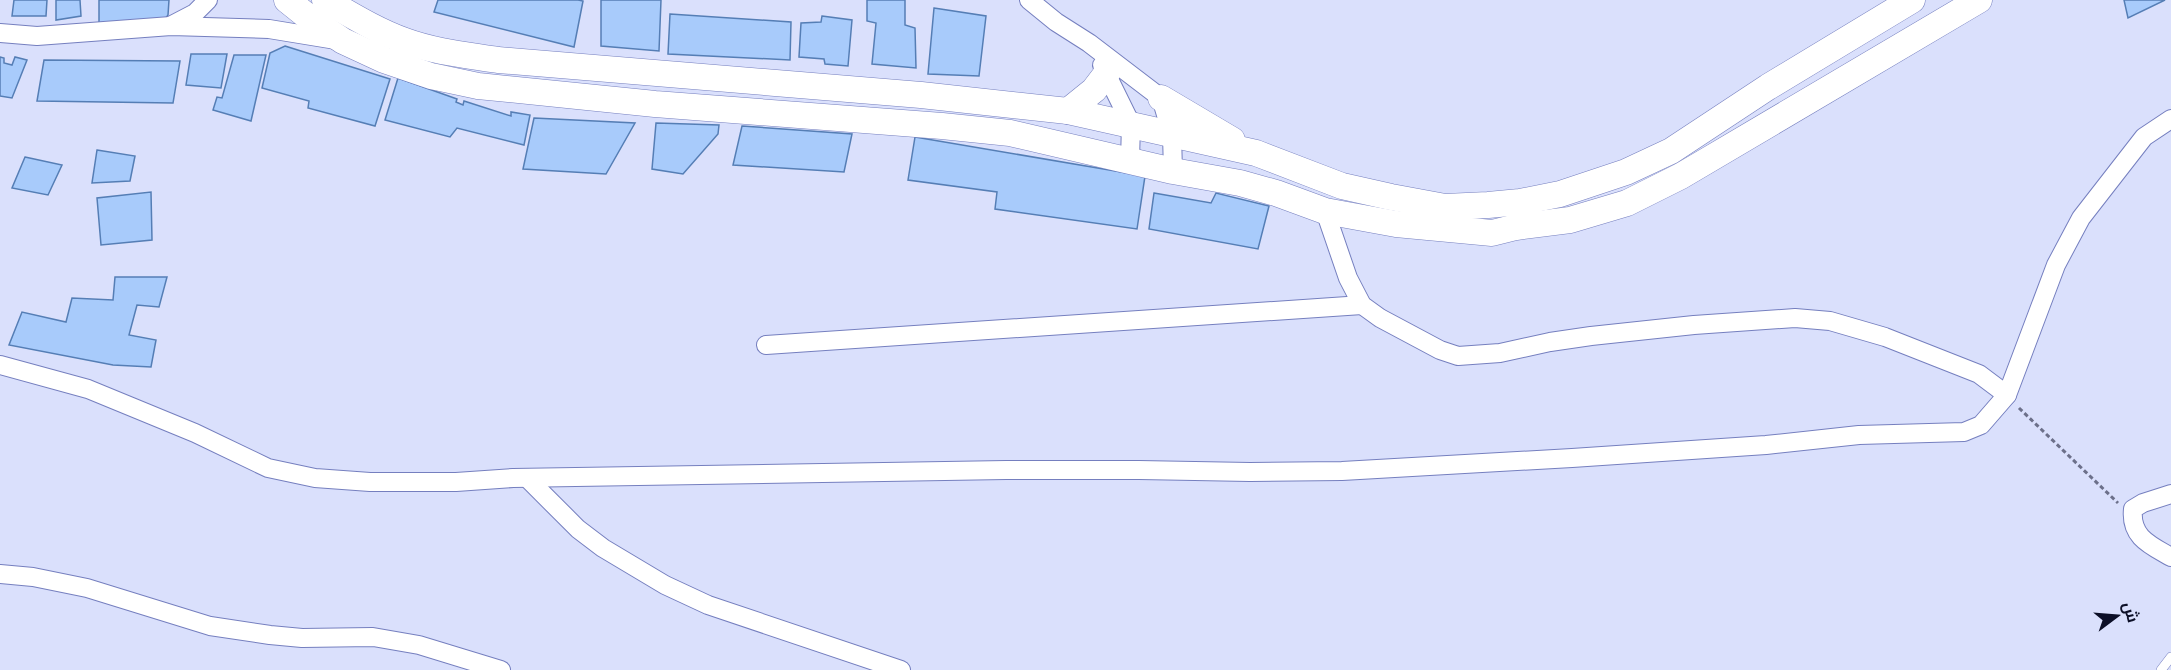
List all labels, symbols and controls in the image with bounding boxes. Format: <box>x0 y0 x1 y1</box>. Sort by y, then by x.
north arrow <box>2087 586 2147 646</box>
text: ش <box>2119 599 2144 624</box>

